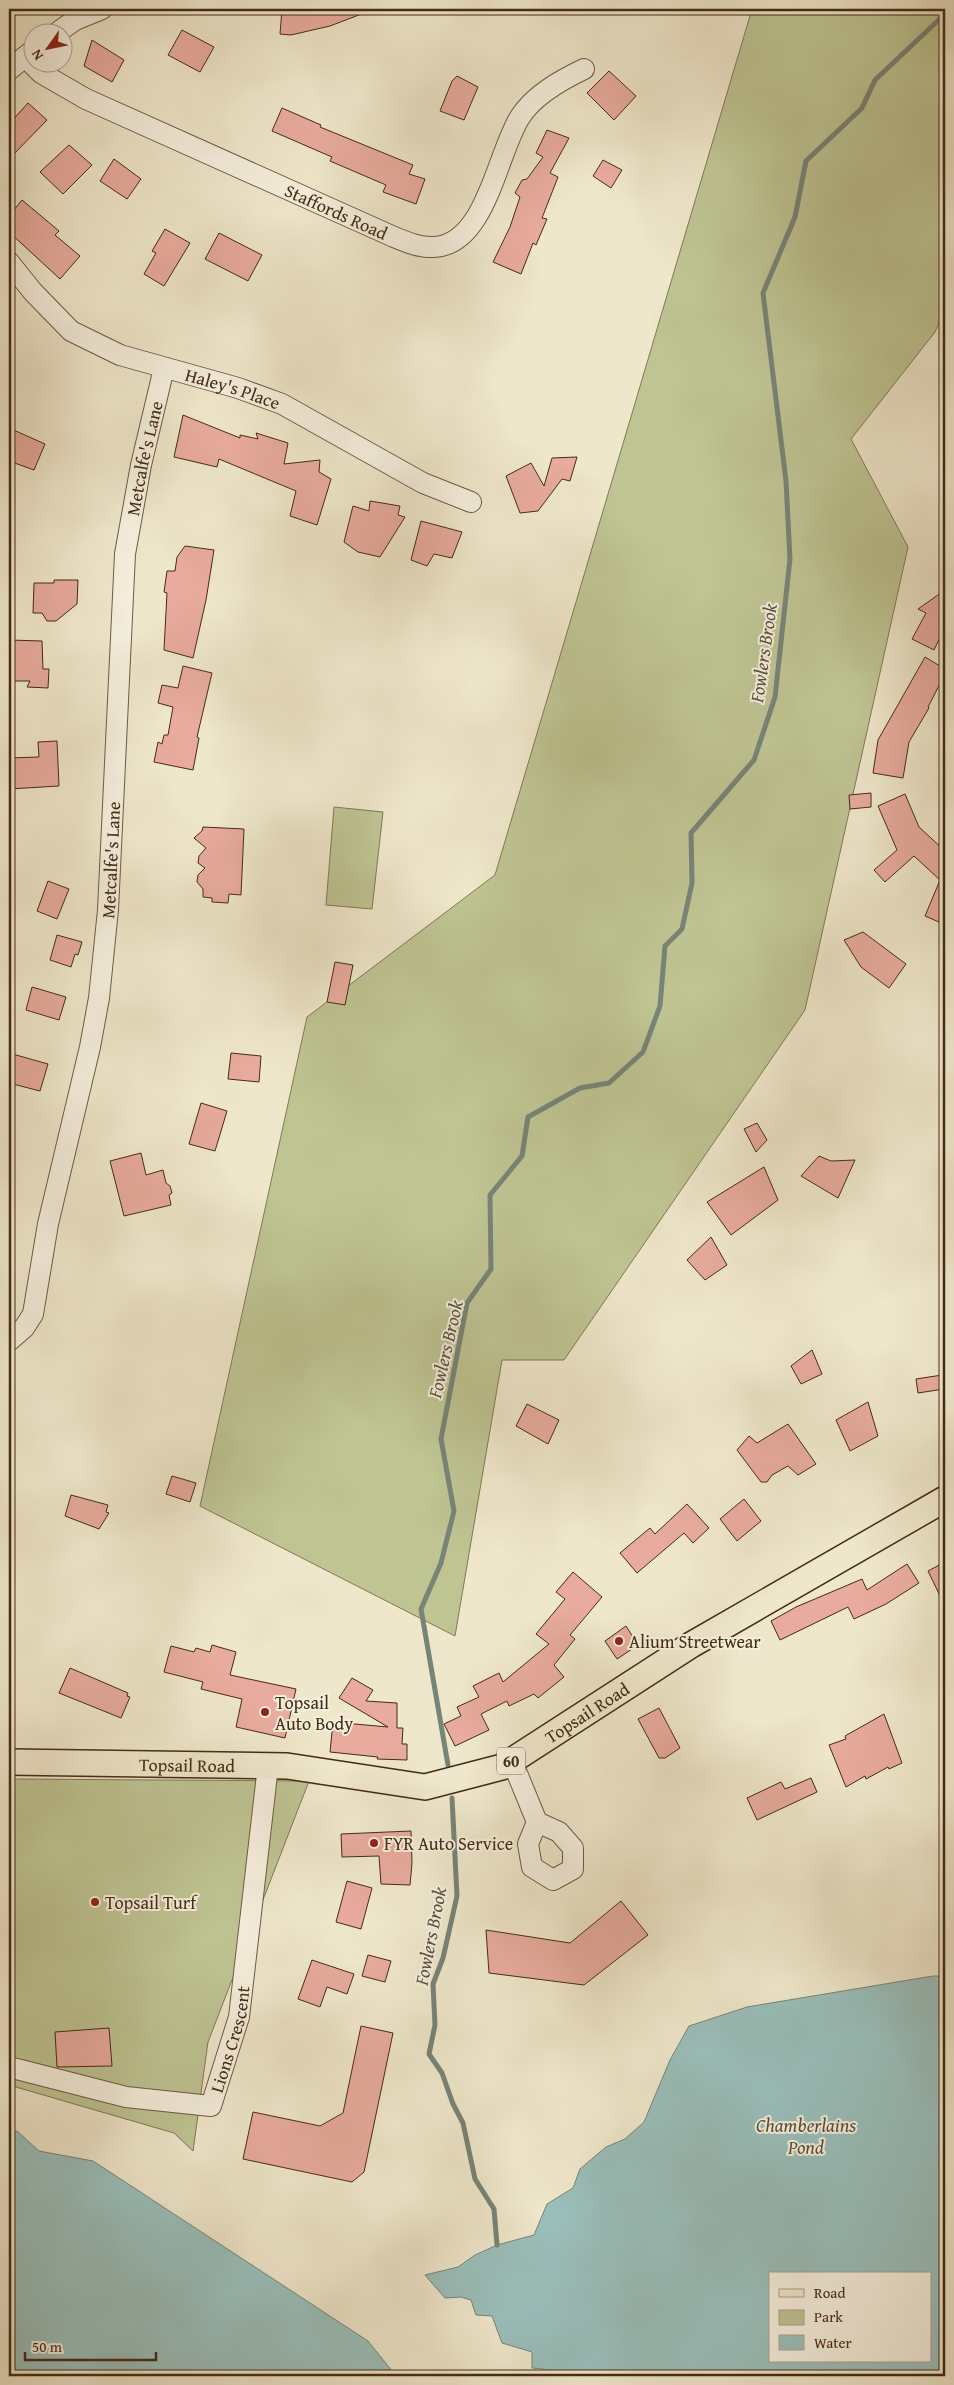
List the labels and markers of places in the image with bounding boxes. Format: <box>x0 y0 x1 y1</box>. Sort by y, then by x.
place label: Alium Streetwear <box>629 1628 761 1655</box>
marker: Alium Streetwear <box>613 1635 625 1647</box>
place label: Topsail Auto Body <box>275 1689 353 1737</box>
marker: Topsail Auto Body <box>259 1706 271 1718</box>
place label: FYR Auto Service <box>384 1830 513 1857</box>
marker: FYR Auto Service <box>368 1837 380 1849</box>
place label: Topsail Turf <box>105 1889 198 1916</box>
marker: Topsail Turf <box>89 1896 101 1908</box>

